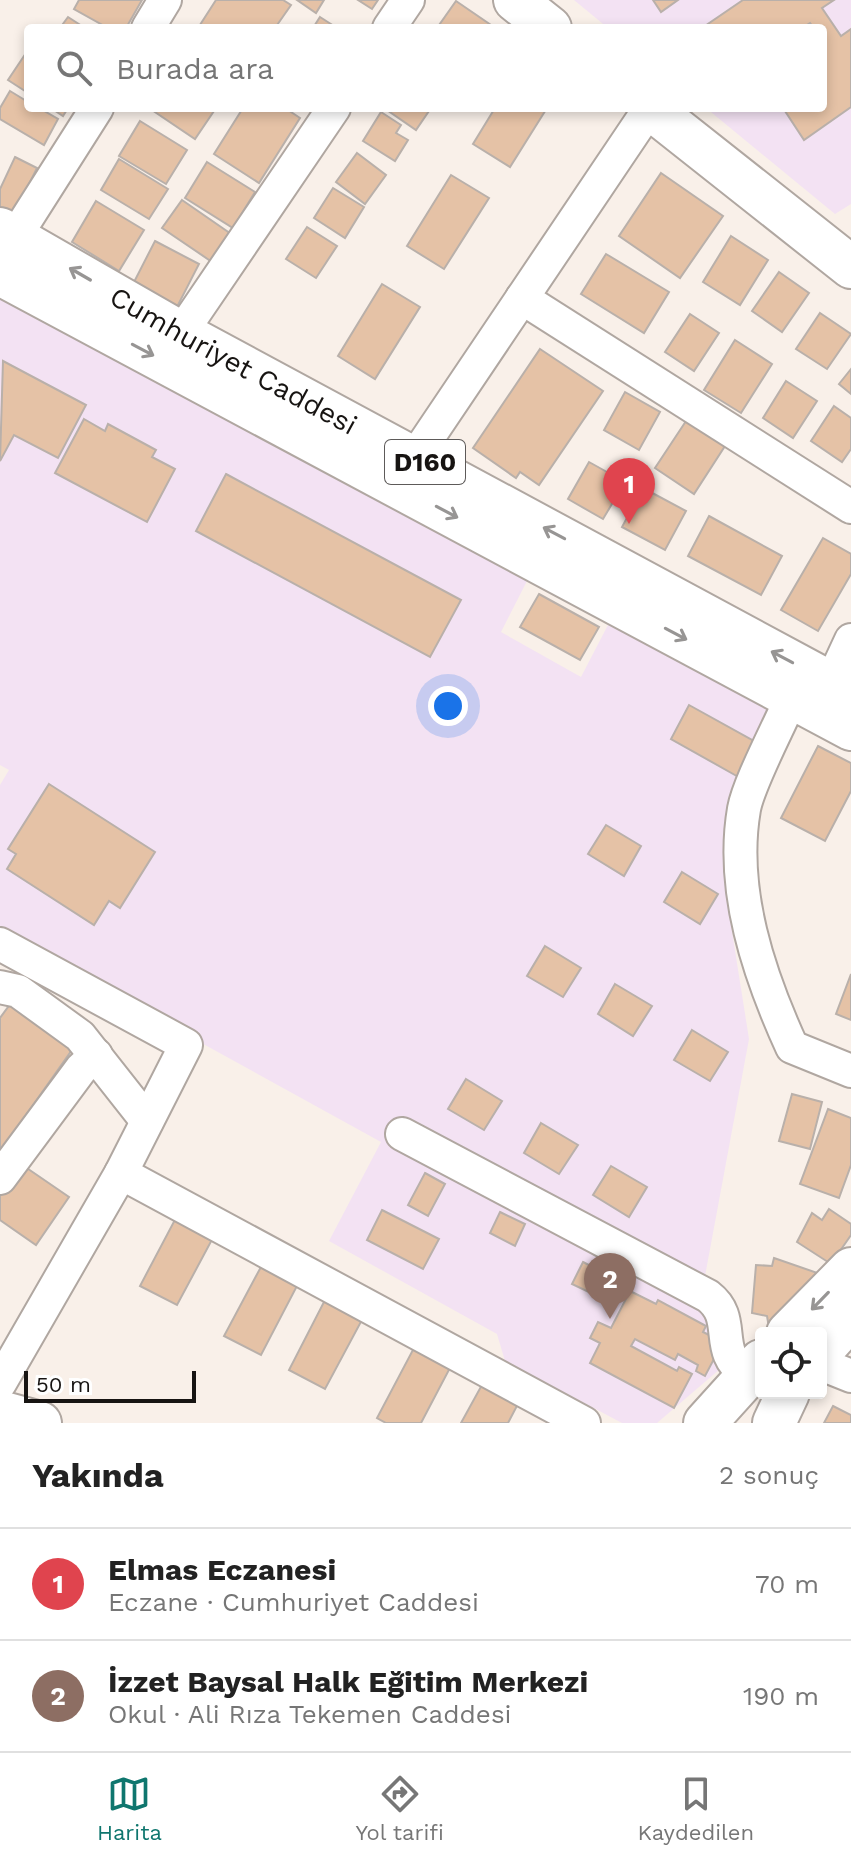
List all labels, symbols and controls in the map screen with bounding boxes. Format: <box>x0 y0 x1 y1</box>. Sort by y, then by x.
search box <box>24 24 827 112</box>
icon: search <box>52 46 96 90</box>
text: Burada ara <box>116 51 274 86</box>
one-way arrow <box>69 266 92 282</box>
street label: Cumhuriyet Caddesi <box>104 279 363 441</box>
one-way arrow <box>131 343 154 359</box>
road number: D160 <box>385 440 465 484</box>
pin: 1 <box>603 458 655 524</box>
one-way arrow <box>434 505 458 520</box>
one-way arrow <box>543 524 566 540</box>
one-way arrow <box>664 627 687 643</box>
one-way arrow <box>771 648 795 664</box>
your location <box>428 686 468 726</box>
pin: 2 <box>584 1253 636 1319</box>
one-way arrow <box>810 1291 829 1311</box>
map controls <box>755 1327 827 1399</box>
button: locate <box>755 1327 827 1399</box>
scale bar <box>24 1367 196 1403</box>
text: 50 m <box>36 1372 91 1397</box>
text: Yakında <box>32 1455 164 1495</box>
text: 2 sonuç <box>719 1460 819 1490</box>
text: Elmas Eczanesi <box>108 1552 336 1587</box>
text: 1 <box>52 1569 64 1599</box>
text: 70 m <box>755 1569 819 1599</box>
text: Eczane · Cumhuriyet Caddesi <box>108 1587 479 1617</box>
text: İzzet Baysal Halk Eğitim Merkezi <box>108 1664 588 1699</box>
text: 2 <box>50 1681 66 1711</box>
text: 190 m <box>743 1681 819 1711</box>
text: Okul · Ali Rıza Tekemen Caddesi <box>108 1699 512 1729</box>
tab: Harita <box>97 1772 162 1845</box>
tab: Yol tarifi <box>356 1772 444 1845</box>
tab: Kaydedilen <box>638 1772 754 1845</box>

